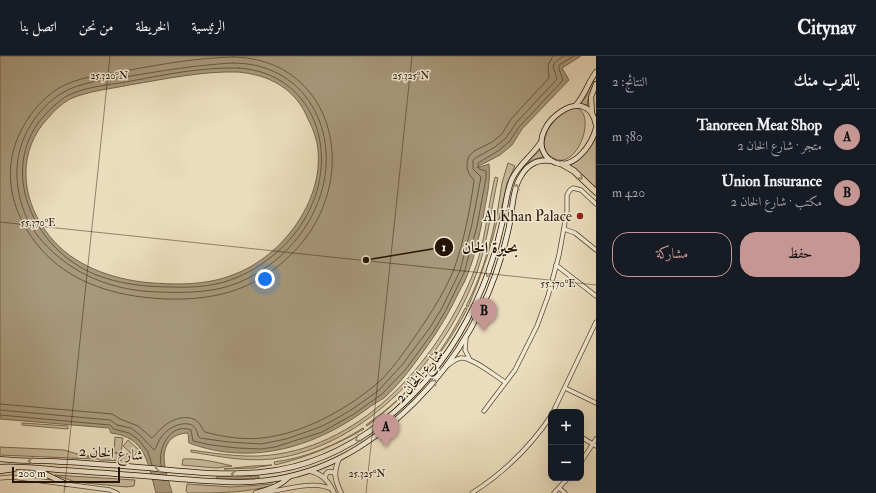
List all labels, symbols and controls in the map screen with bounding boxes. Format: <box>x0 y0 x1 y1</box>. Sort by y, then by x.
text: Citynav <box>797 16 856 40</box>
text: اتصل بنا <box>20 18 57 35</box>
text: من نحن <box>79 18 113 35</box>
text: الخريطة <box>135 18 169 35</box>
text: الرئيسية <box>191 18 225 35</box>
text: 25.320°N <box>90 70 128 82</box>
text: 25.325°N <box>393 70 430 82</box>
text: بالقرب منك <box>794 70 860 91</box>
text: النتائج: 2 <box>612 74 647 90</box>
text: Tanoreen Meat Shop <box>697 116 822 135</box>
text: 380 m <box>612 129 643 145</box>
text: A <box>843 129 851 145</box>
text: متجر · شارع الخان 2 <box>737 138 822 154</box>
one-way arrow <box>575 172 582 179</box>
text: Union Insurance <box>722 172 822 191</box>
one-way arrow <box>511 184 520 191</box>
text: 420 m <box>612 185 645 201</box>
text: B <box>843 185 851 201</box>
text: مكتب · شارع الخان 2 <box>731 194 822 210</box>
place label: Al Khan Palace <box>482 207 572 226</box>
marker: Al Khan Palace <box>575 211 585 221</box>
text: 55.370°E <box>21 217 55 229</box>
button: مشاركة <box>612 232 732 277</box>
button: حفظ <box>740 232 860 277</box>
callout: بحيرة الخان <box>434 233 526 261</box>
text: بحيرة الخان <box>462 238 518 258</box>
text: 1 <box>442 240 446 255</box>
your location <box>255 269 275 289</box>
one-way arrow <box>484 270 492 277</box>
text: 55.370°E <box>541 278 575 290</box>
pin: B <box>471 298 497 331</box>
street label: شارع الخان 2 <box>391 346 450 409</box>
one-way arrow <box>429 379 436 386</box>
map controls <box>548 409 584 481</box>
button: + <box>548 409 584 445</box>
pin: A <box>373 414 399 447</box>
one-way arrow <box>355 434 362 442</box>
street label: شارع الخان 2 <box>78 442 144 468</box>
button: − <box>548 445 584 481</box>
one-way arrow <box>28 456 34 465</box>
one-way arrow <box>155 464 161 473</box>
scale bar <box>12 465 120 484</box>
text: 200 m <box>18 467 46 480</box>
text: 25.325°N <box>349 468 386 480</box>
one-way arrow <box>231 469 237 478</box>

